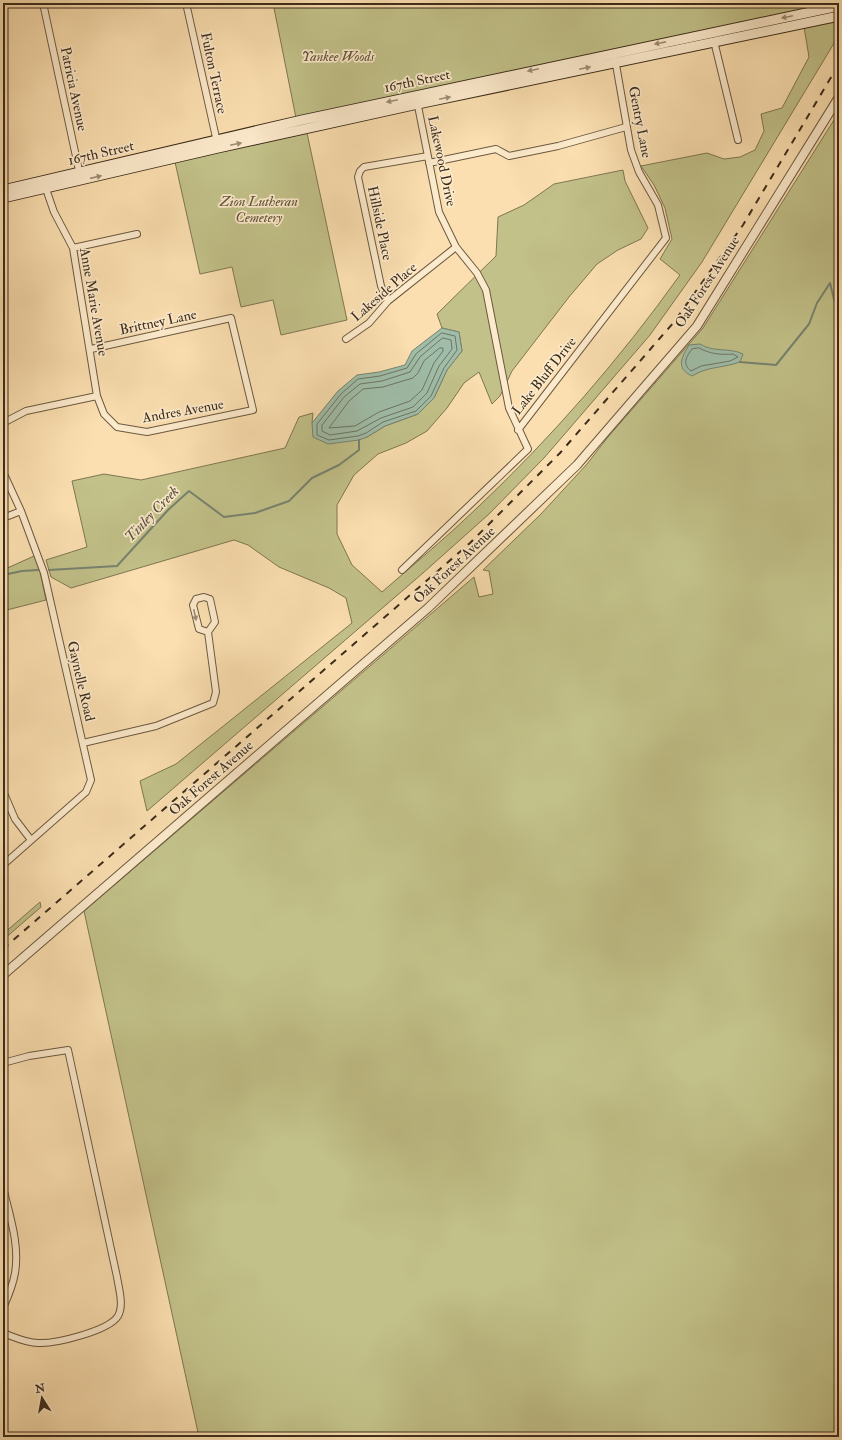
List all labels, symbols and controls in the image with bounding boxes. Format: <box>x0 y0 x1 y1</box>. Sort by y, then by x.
one-way arrow <box>781 14 793 20</box>
street label: Fulton Terrace <box>197 31 231 115</box>
one-way arrow <box>654 41 666 47</box>
street label: Patricia Avenue <box>57 45 91 133</box>
park label: Yankee Woods <box>302 48 375 65</box>
one-way arrow <box>579 64 592 70</box>
street label: 167th Street <box>382 66 452 96</box>
one-way arrow <box>527 68 539 74</box>
street label: Gentry Lane <box>624 85 655 160</box>
one-way arrow <box>439 94 451 100</box>
one-way arrow <box>386 98 398 104</box>
street label: Lakewood Drive <box>424 114 460 208</box>
street label: 167th Street <box>66 137 136 169</box>
one-way arrow <box>230 140 242 146</box>
one-way arrow <box>90 174 102 180</box>
street label: Hillside Place <box>364 184 396 262</box>
park label: Zion Lutheran Cemetery <box>219 193 298 226</box>
street label: Oak Forest Avenue <box>671 233 743 331</box>
street label: Anne Marie Avenue <box>76 246 112 358</box>
street label: Lakeside Place <box>348 259 420 325</box>
street label: Brittney Lane <box>118 306 198 339</box>
street label: Lake Bluff Drive <box>508 334 580 418</box>
street label: Andres Avenue <box>140 395 225 427</box>
water label: Tinley Creek <box>121 482 183 546</box>
street label: Oak Forest Avenue <box>410 523 499 607</box>
one-way arrow <box>192 608 198 621</box>
street label: Gaynelle Road <box>63 639 99 723</box>
street label: Oak Forest Avenue <box>165 737 257 819</box>
north arrow <box>22 1378 62 1418</box>
text: N <box>33 1381 47 1396</box>

